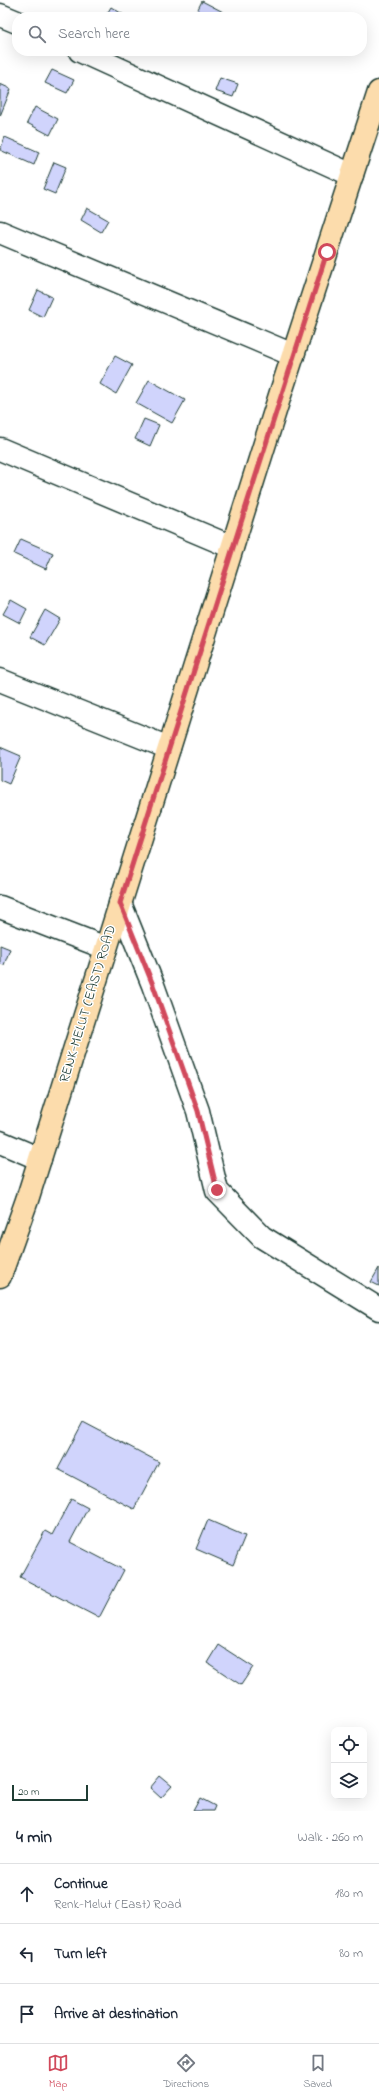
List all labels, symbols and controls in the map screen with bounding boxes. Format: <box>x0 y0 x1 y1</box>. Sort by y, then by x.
search box <box>12 12 367 56</box>
icon: search <box>26 23 48 45</box>
text: Search here <box>58 23 130 45</box>
route start <box>318 243 336 261</box>
street label: RENK-MELUT (EAST) ROAD <box>54 923 122 1085</box>
route end <box>208 1181 226 1199</box>
map controls <box>331 1727 367 1799</box>
button: locate <box>331 1727 367 1763</box>
button: layers <box>331 1763 367 1799</box>
scale bar <box>12 1783 88 1802</box>
text: 20 m <box>18 1784 40 1800</box>
text: 4 min <box>16 1825 52 1850</box>
text: Walk · 260 m <box>298 1828 363 1847</box>
text: Continue <box>54 1873 108 1895</box>
icon: ahead <box>16 1883 38 1905</box>
text: 180 m <box>335 1884 363 1903</box>
text: Renk-Melut (East) Road <box>54 1895 182 1914</box>
icon: left <box>16 1943 38 1965</box>
text: Turn left <box>54 1943 107 1965</box>
text: 80 m <box>339 1944 363 1963</box>
icon: arrive <box>16 2003 38 2025</box>
text: Arrive at destination <box>54 2003 178 2025</box>
tab: Map <box>47 2052 69 2092</box>
tab: Directions <box>163 2052 209 2092</box>
tab: Saved <box>303 2052 332 2092</box>

